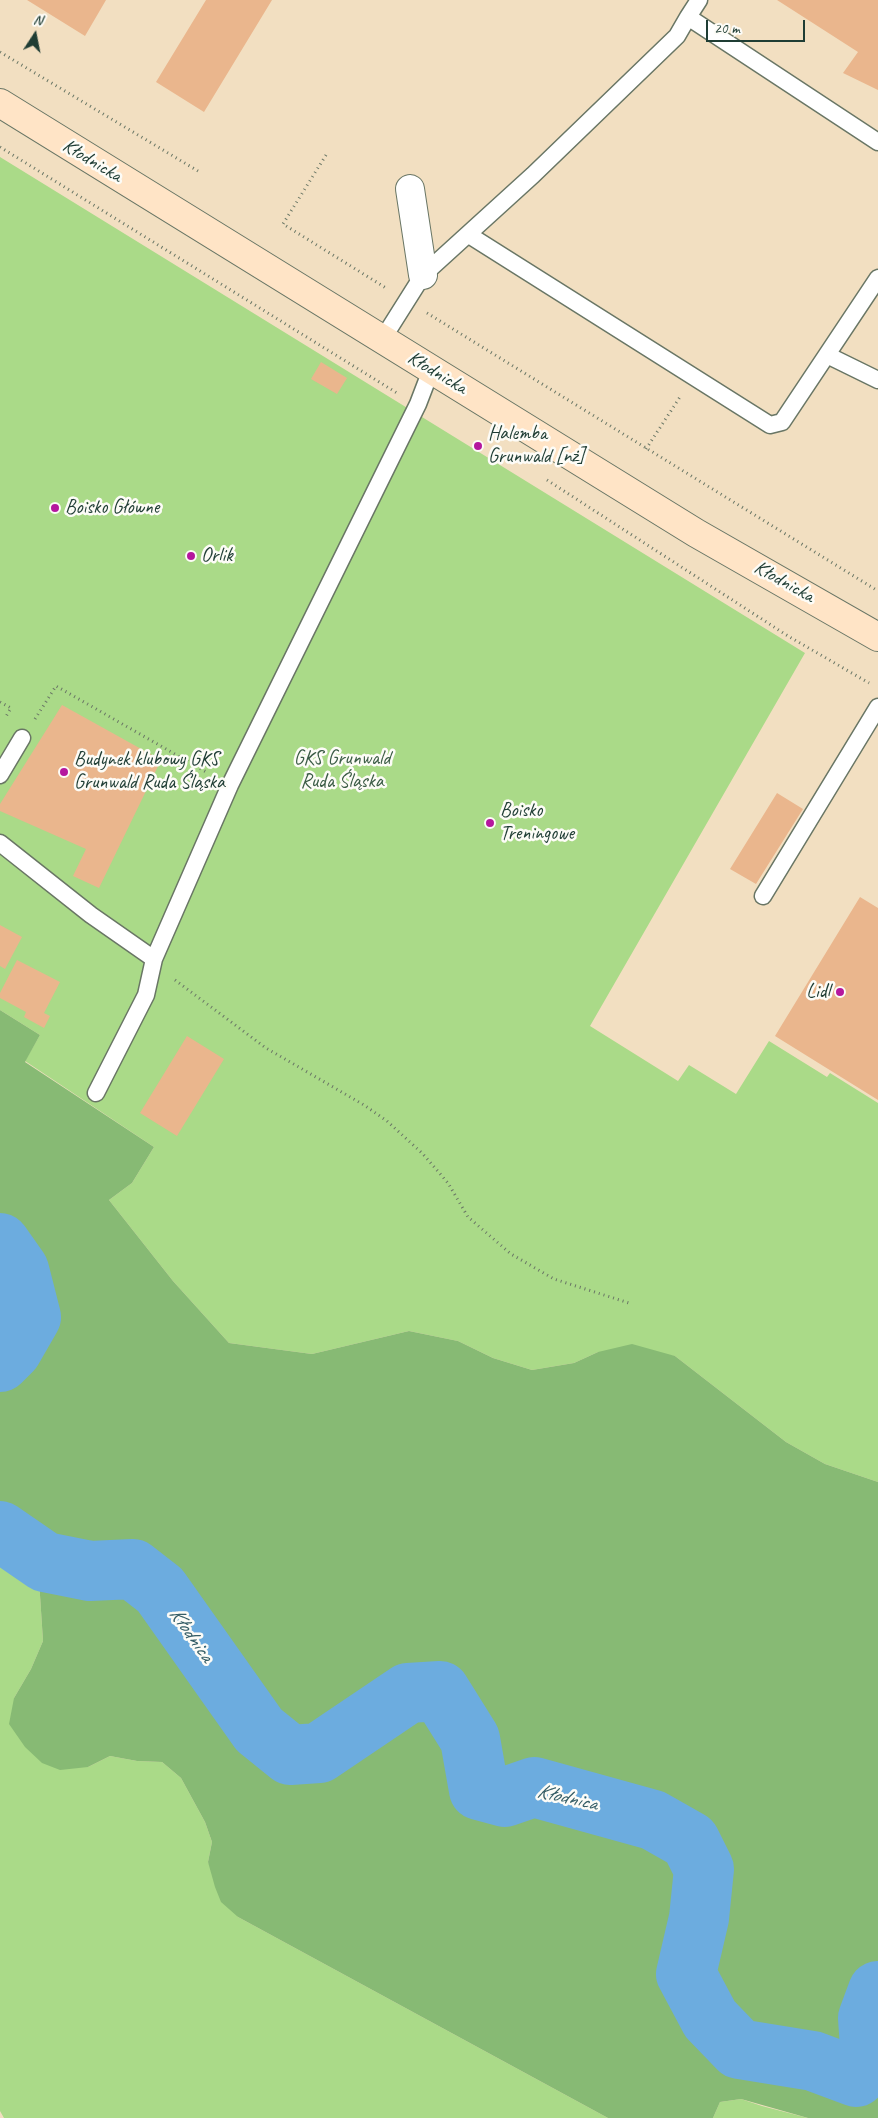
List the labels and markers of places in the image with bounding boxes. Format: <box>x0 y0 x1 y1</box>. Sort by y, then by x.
place label: Halemba Grunwald [nż] <box>488 422 584 469</box>
marker: Halemba Grunwald [nż] <box>472 440 484 452</box>
place label: Boisko Główne <box>65 496 159 520</box>
marker: Boisko Główne <box>49 502 61 514</box>
place label: Orlik <box>201 544 233 568</box>
marker: Orlik <box>185 550 197 562</box>
place label: Budynek klubowy GKS Grunwald Ruda Śląska <box>74 748 225 795</box>
marker: Budynek klubowy GKS Grunwald Ruda Śląska <box>58 766 70 778</box>
place label: Boisko Treningowe <box>500 799 574 846</box>
marker: Boisko Treningowe <box>484 817 496 829</box>
place label: Lidl <box>806 980 830 1004</box>
marker: Lidl <box>834 986 846 998</box>

